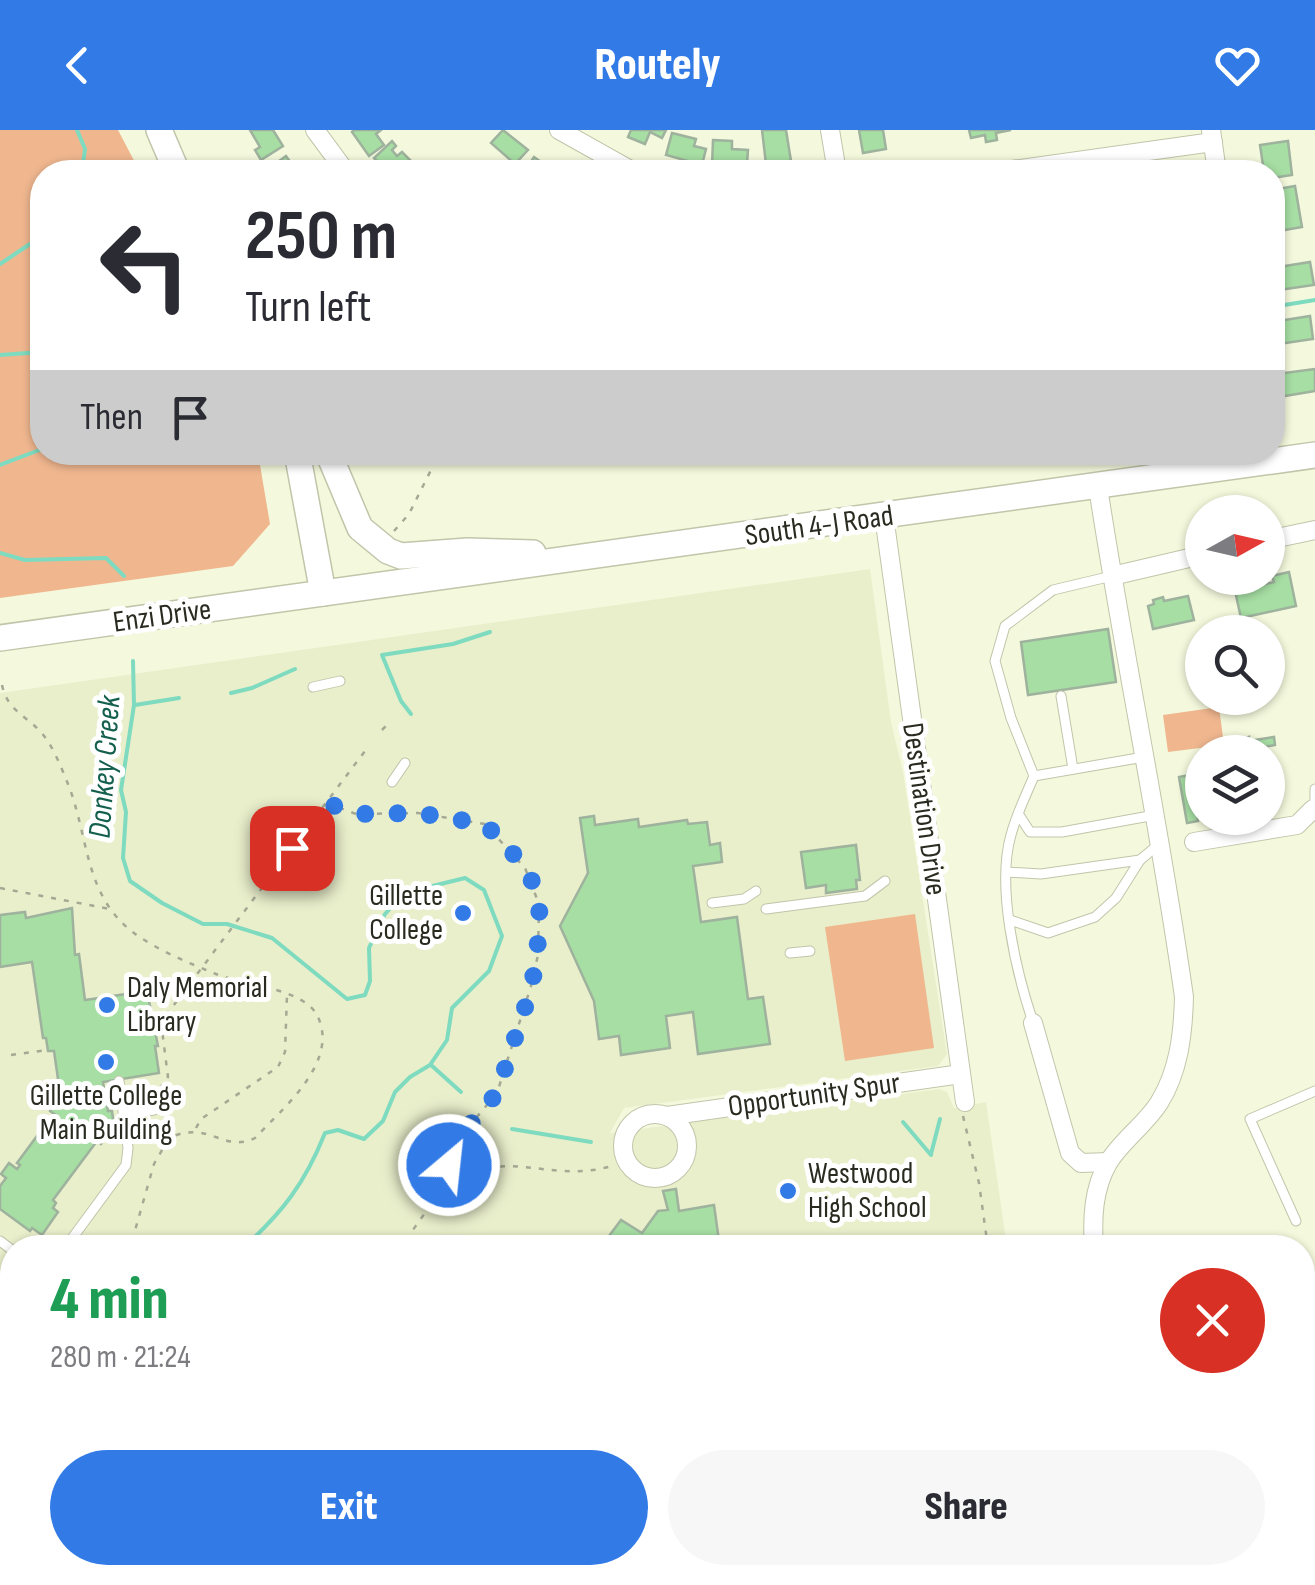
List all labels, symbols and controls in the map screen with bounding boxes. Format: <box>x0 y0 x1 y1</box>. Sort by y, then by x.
icon: back <box>50 38 105 93</box>
text: Routely <box>594 38 721 93</box>
icon: heart <box>1210 38 1265 93</box>
text: 250 m <box>245 195 397 279</box>
icon: left <box>80 200 210 330</box>
text: Turn left <box>245 280 371 335</box>
icon: arrive <box>163 390 218 445</box>
text: Then <box>80 395 143 440</box>
north arrow <box>1185 495 1285 595</box>
map controls <box>1185 495 1285 835</box>
street label: South 4-J Road <box>742 498 896 554</box>
street label: Enzi Drive <box>111 591 213 641</box>
button: search <box>1185 615 1285 715</box>
water label: Donkey Creek <box>81 693 130 840</box>
street label: Destination Drive <box>894 720 954 898</box>
button: layers <box>1185 735 1285 835</box>
pin <box>250 806 335 891</box>
icon: arrive <box>265 821 320 876</box>
place label: Gillette College <box>369 878 443 948</box>
marker: Gillette College <box>452 902 474 924</box>
place label: Daly Memorial Library <box>127 970 268 1040</box>
marker: Daly Memorial Library <box>96 994 118 1016</box>
marker: Gillette College Main Building <box>95 1051 117 1073</box>
street label: Opportunity Spur <box>726 1065 903 1125</box>
place label: Gillette College Main Building <box>30 1078 182 1148</box>
position arrow <box>397 1113 501 1217</box>
place label: Westwood High School <box>808 1156 927 1226</box>
marker: Westwood High School <box>777 1180 799 1202</box>
text: 4 min <box>50 1264 169 1336</box>
button: close <box>1160 1268 1265 1373</box>
text: 280 m · 21:24 <box>50 1338 191 1377</box>
button: Exit <box>50 1450 648 1565</box>
button: Share <box>668 1450 1265 1565</box>

